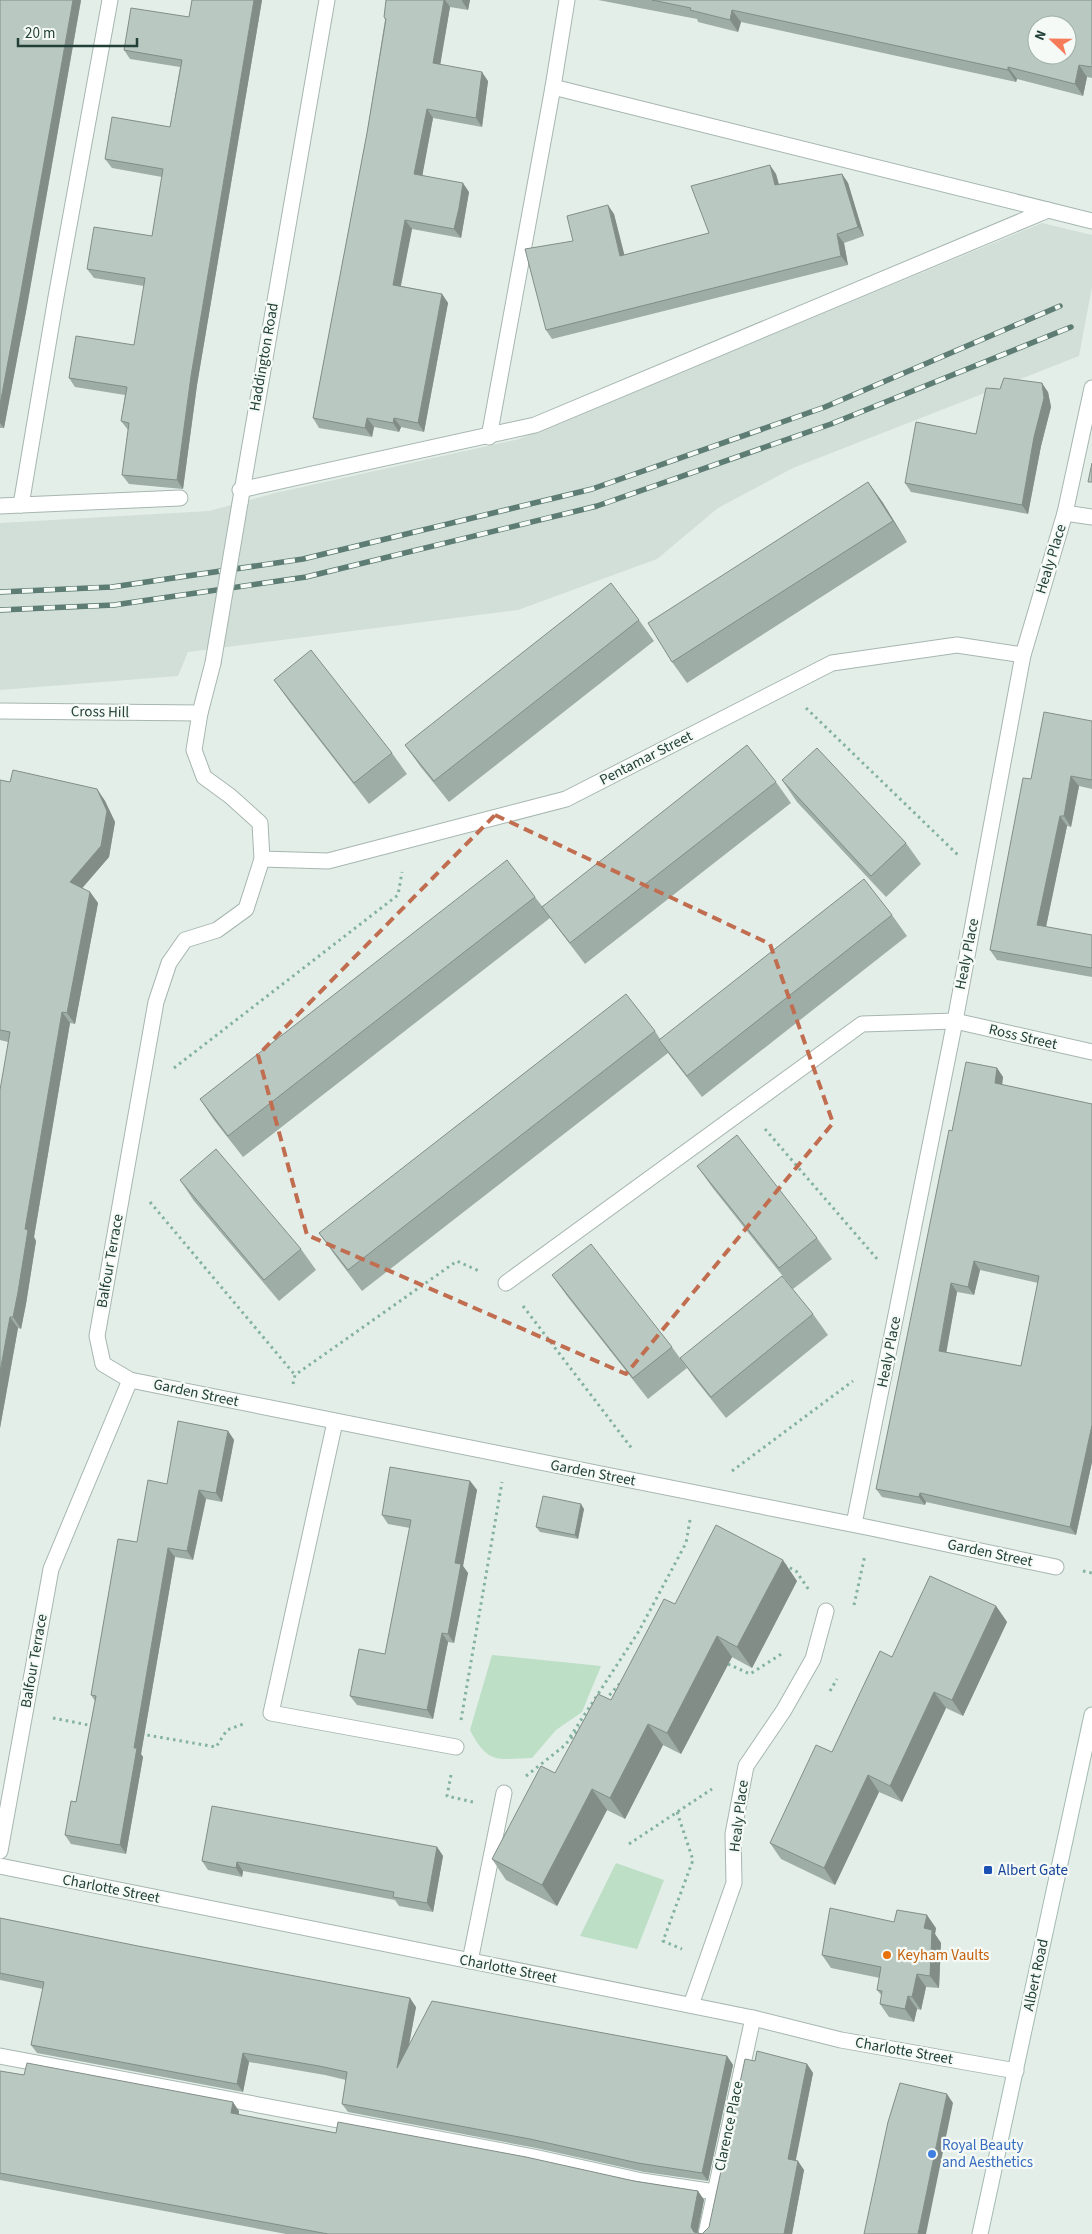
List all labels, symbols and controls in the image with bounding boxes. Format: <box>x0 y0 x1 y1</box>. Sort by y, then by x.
scale bar <box>18 15 136 47</box>
north arrow <box>1027 15 1077 65</box>
text: 20 m <box>25 23 55 44</box>
text: N <box>1030 27 1052 44</box>
street label: Haddington Road <box>244 301 284 413</box>
street label: Healy Place <box>1030 521 1072 597</box>
street label: Cross Hill <box>71 701 130 723</box>
street label: Pentamar Street <box>596 726 696 790</box>
street label: Healy Place <box>950 917 984 991</box>
street label: Ross Street <box>987 1019 1059 1055</box>
street label: Balfour Terrace <box>91 1212 129 1310</box>
street label: Healy Place <box>872 1315 906 1389</box>
street label: Garden Street <box>152 1374 240 1412</box>
street label: Garden Street <box>549 1454 637 1492</box>
street label: Garden Street <box>946 1534 1034 1572</box>
street label: Balfour Terrace <box>15 1612 53 1710</box>
street label: Healy Place <box>724 1779 754 1853</box>
place label: Albert Gate <box>998 1860 1068 1881</box>
marker: Albert Gate <box>982 1864 994 1876</box>
street label: Charlotte Street <box>60 1869 162 1909</box>
street label: Albert Road <box>1018 1937 1054 2013</box>
place label: Keyham Vaults <box>897 1945 989 1966</box>
street label: Charlotte Street <box>457 1949 559 1989</box>
marker: Keyham Vaults <box>881 1949 893 1961</box>
street label: Charlotte Street <box>854 2032 954 2070</box>
street label: Clarence Place <box>709 2079 749 2173</box>
place label: Royal Beauty and Aesthetics <box>942 2135 1033 2173</box>
marker: Royal Beauty and Aesthetics <box>926 2148 938 2160</box>

